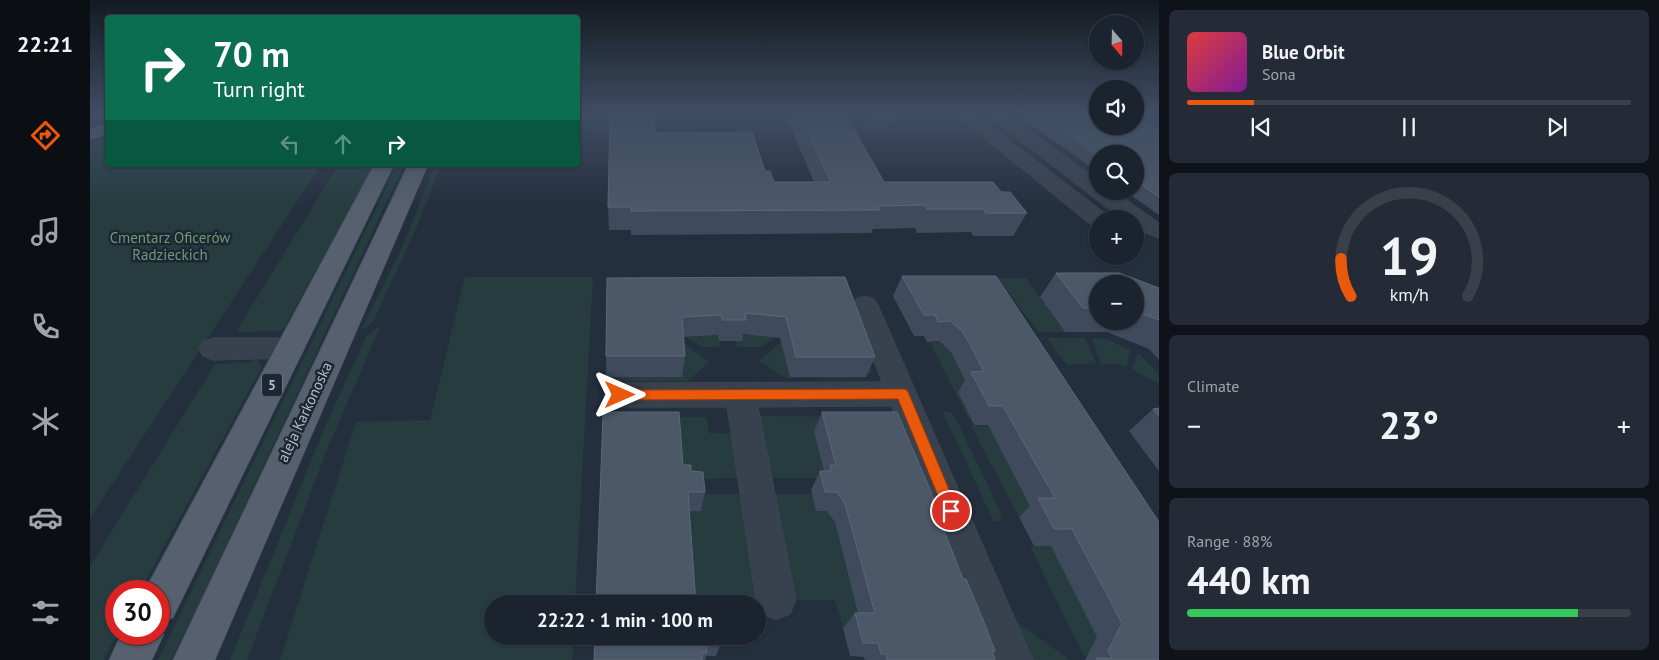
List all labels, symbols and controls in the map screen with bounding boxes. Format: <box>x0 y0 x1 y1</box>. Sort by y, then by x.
north arrow <box>1089 15 1144 70</box>
map controls <box>1089 15 1144 330</box>
text: 22:21 <box>17 30 73 58</box>
text: 70 m <box>213 31 290 77</box>
icon: right <box>130 35 195 100</box>
text: Blue Orbit <box>1262 40 1345 64</box>
text: Sona <box>1262 64 1296 84</box>
text: Turn right <box>213 75 305 103</box>
button: sound <box>1089 80 1144 135</box>
icon: previous <box>1247 113 1275 141</box>
icon: pause <box>1395 113 1423 141</box>
icon: next <box>1543 113 1571 141</box>
icon: directions <box>28 118 63 153</box>
icon: left <box>276 130 304 158</box>
icon: ahead <box>329 130 357 158</box>
icon: right <box>382 130 410 158</box>
button: search <box>1089 145 1144 200</box>
button: + <box>1089 210 1144 265</box>
icon: music <box>28 214 63 249</box>
text: 19 <box>1380 222 1438 289</box>
park label: Cmentarz Oficerów Radzieckich <box>110 228 230 264</box>
button: − <box>1089 275 1144 330</box>
text: km/h <box>1389 283 1429 306</box>
icon: phone <box>28 309 63 344</box>
street label: aleja Karkonoska <box>273 359 336 465</box>
position arrow <box>593 368 645 420</box>
road number: 5 <box>262 374 282 396</box>
text: Climate <box>1187 376 1239 396</box>
text: 23° <box>1379 400 1439 449</box>
icon: climate <box>28 404 63 439</box>
text: − <box>1187 407 1201 444</box>
text: + <box>1617 407 1631 444</box>
pin <box>930 490 972 532</box>
icon: arrive <box>937 497 965 525</box>
icon: car <box>28 500 63 535</box>
text: Range · 88% <box>1187 531 1272 551</box>
text: 440 km <box>1187 555 1311 604</box>
speed limit sign: 30 <box>105 580 170 645</box>
icon: filters <box>28 595 63 630</box>
text: 22:22 · 1 min · 100 m <box>537 608 713 632</box>

